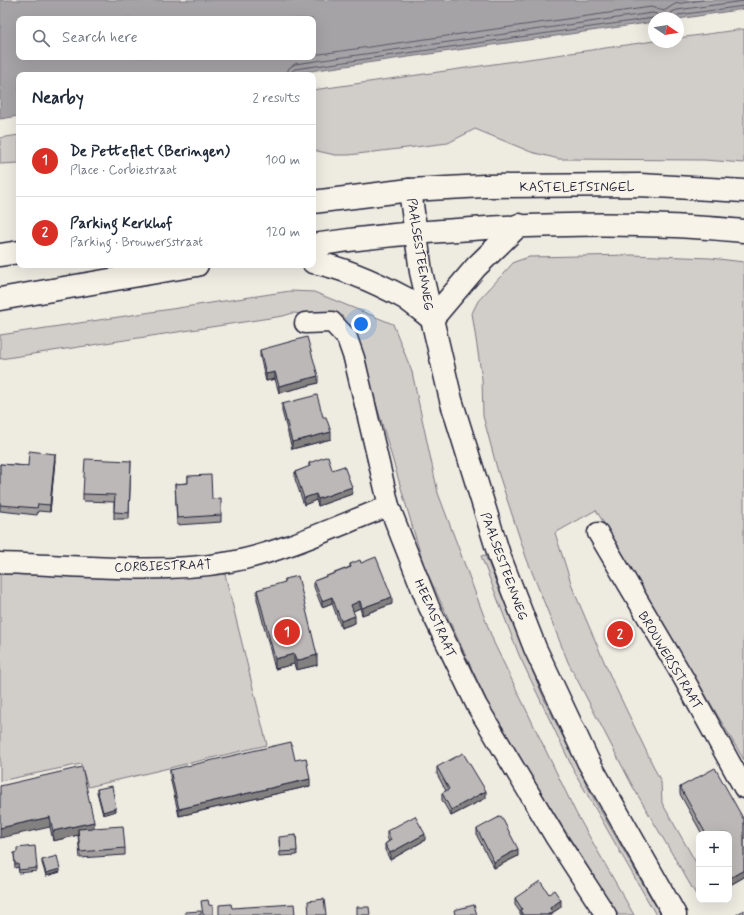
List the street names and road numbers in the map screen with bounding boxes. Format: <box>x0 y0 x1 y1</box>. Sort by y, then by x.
street label: KASTELETSINGEL <box>520 179 635 196</box>
street label: PAALSESTEENWEG <box>402 197 437 312</box>
street label: PAALSESTEENWEG <box>476 510 531 623</box>
street label: CORBIESTRAAT <box>114 556 212 577</box>
street label: HEEMSTRAAT <box>410 577 460 661</box>
street label: BROUWERSSTRAAT <box>634 609 706 713</box>

